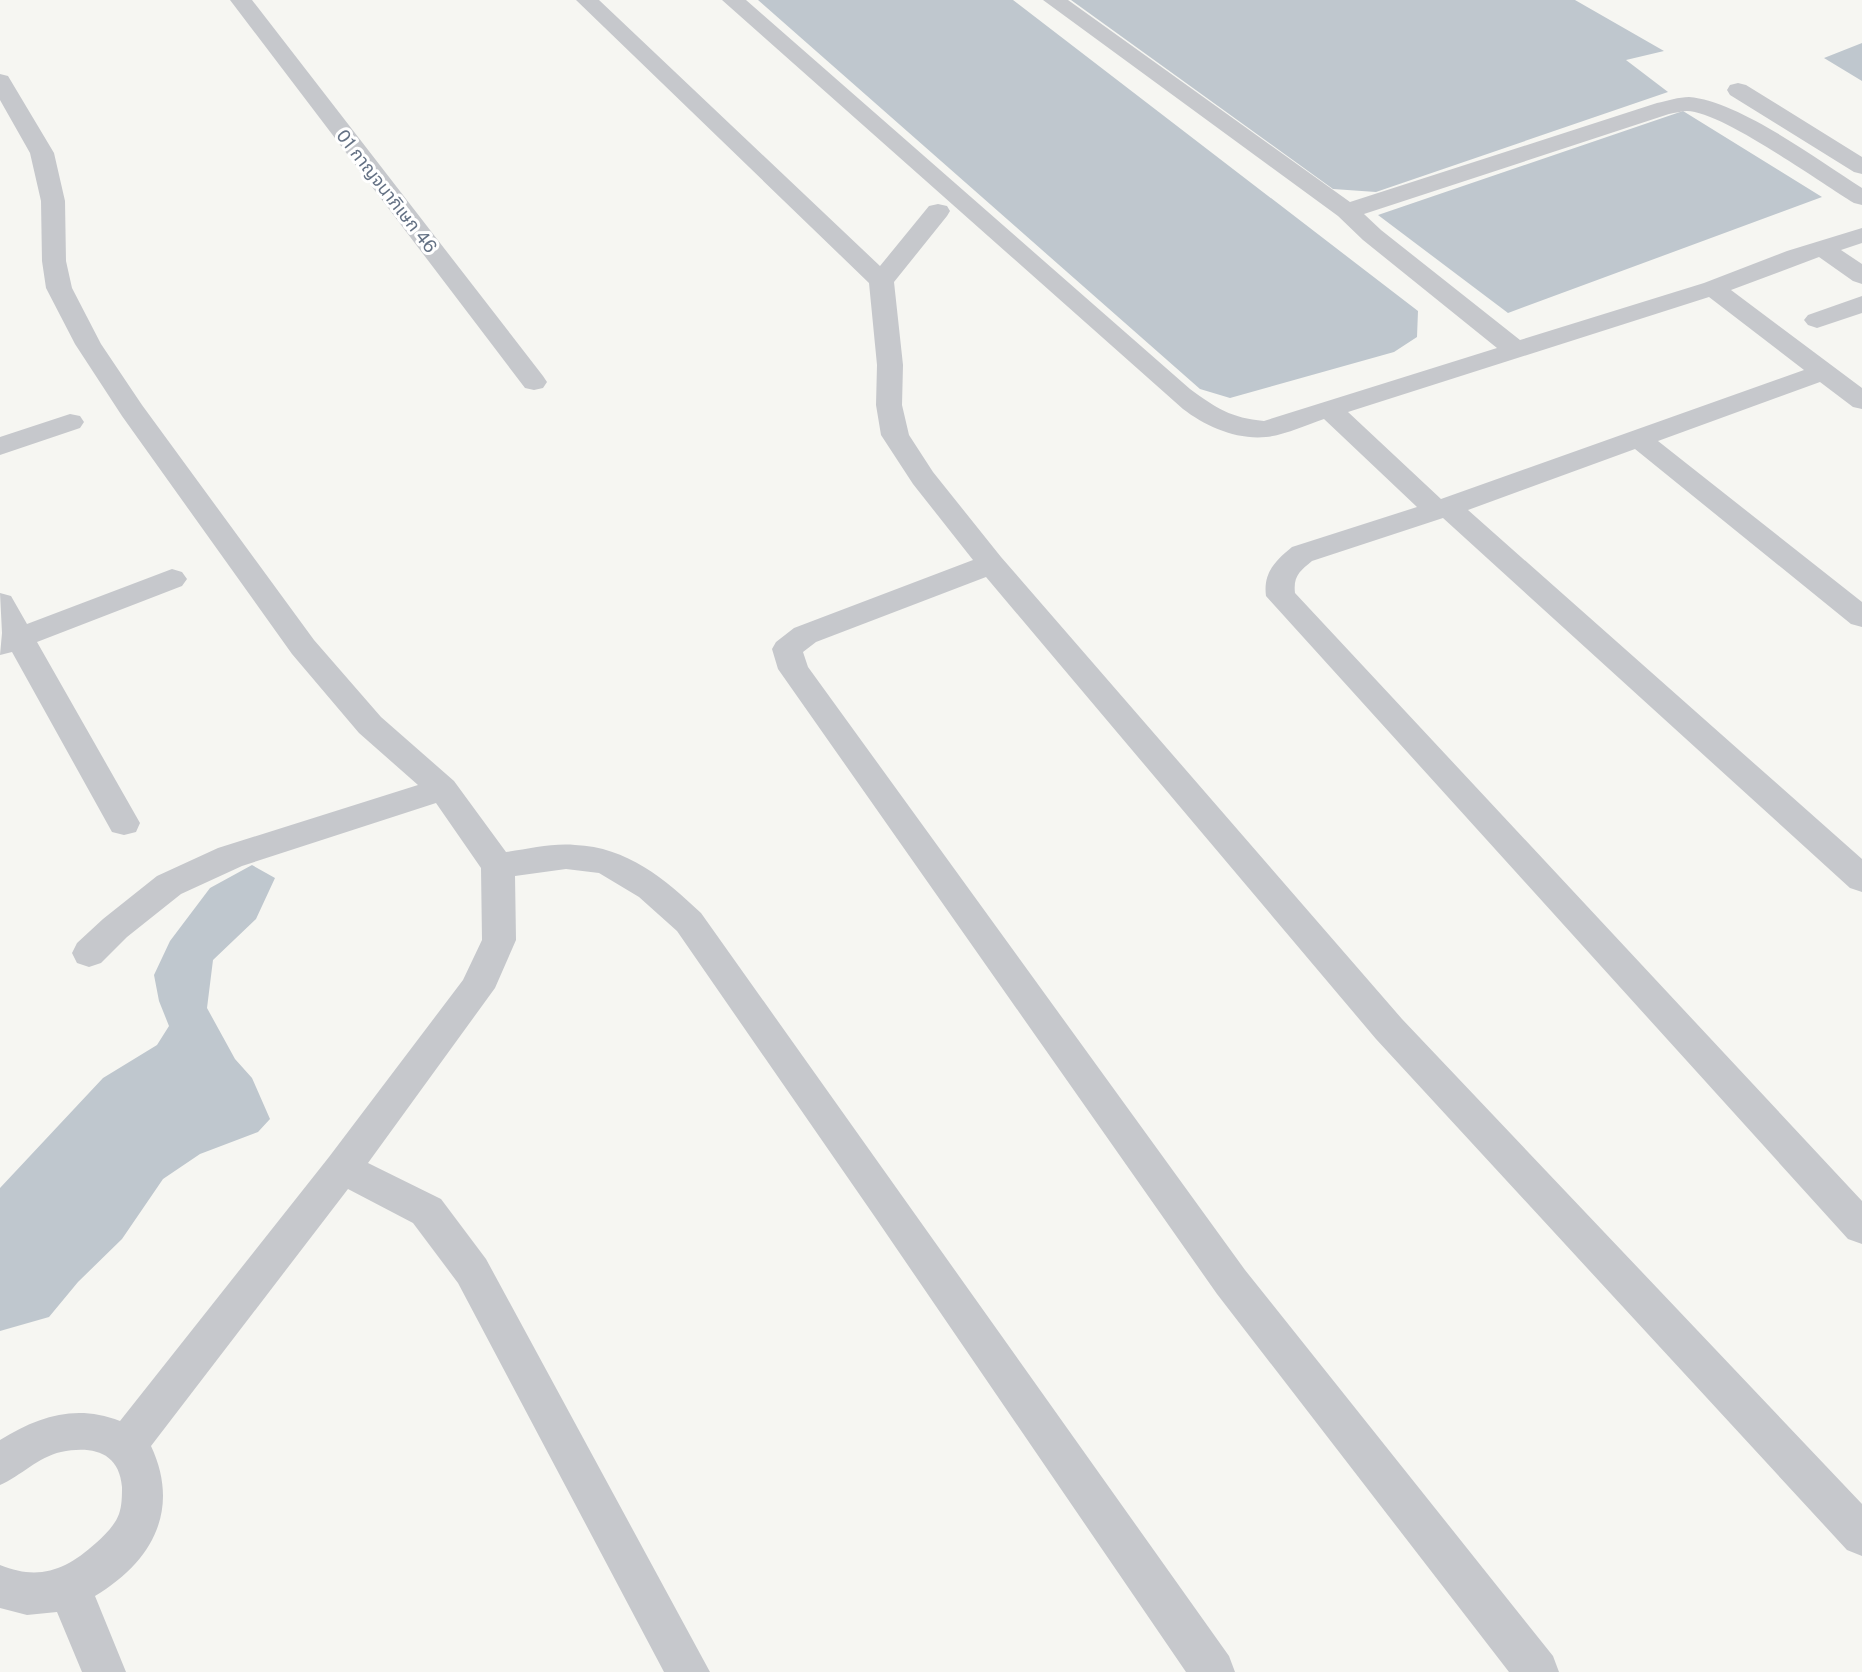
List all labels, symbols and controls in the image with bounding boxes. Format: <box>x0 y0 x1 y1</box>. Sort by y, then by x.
street label: 01 กาญจนาภิเษก 46 <box>332 125 442 257</box>

